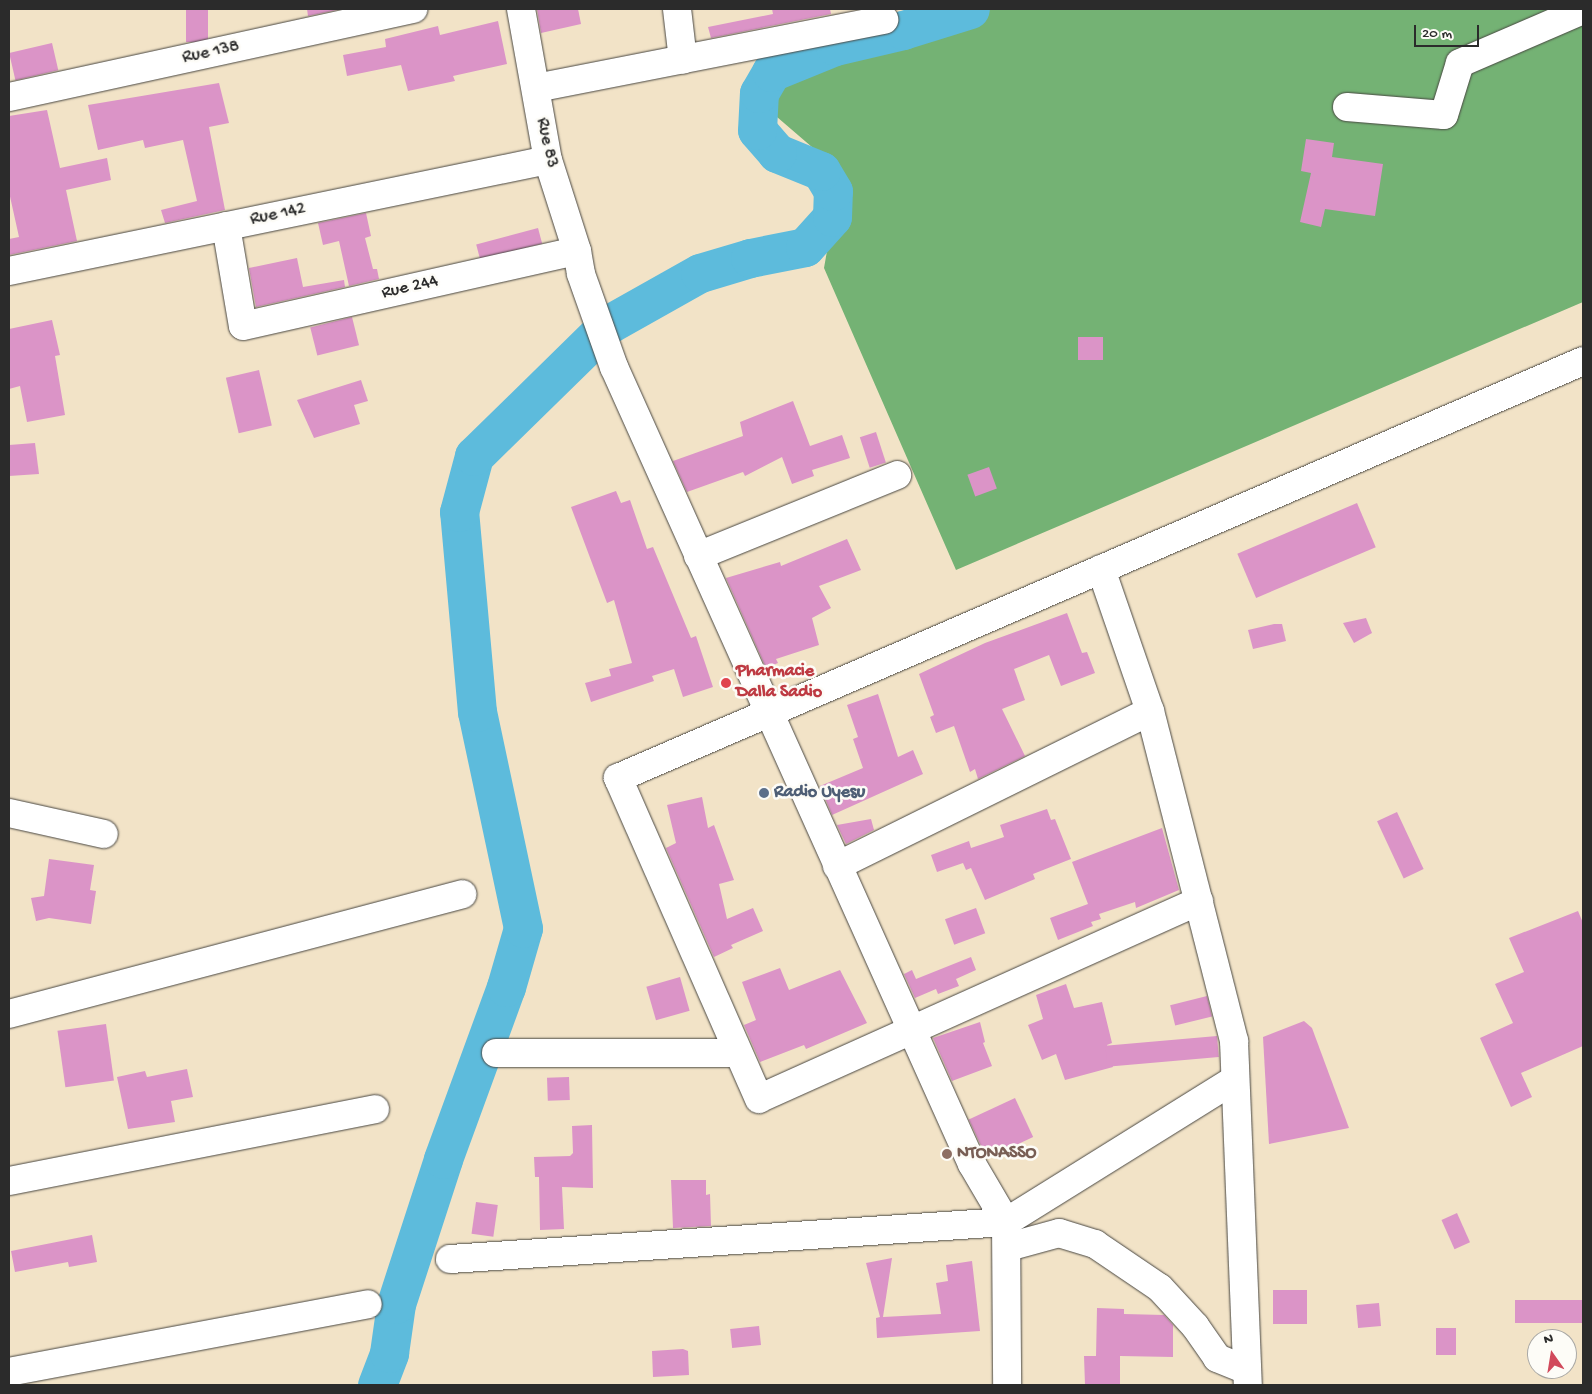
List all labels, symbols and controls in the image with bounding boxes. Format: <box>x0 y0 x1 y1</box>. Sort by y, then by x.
scale bar <box>1417 15 1482 47</box>
text: 20 m <box>1422 25 1452 43</box>
street label: Rue 138 <box>180 36 242 70</box>
street label: Rue 83 <box>530 116 562 170</box>
street label: Rue 142 <box>248 199 308 231</box>
street label: Rue 244 <box>380 271 440 305</box>
place label: Pharmacie Dalla Sadio <box>736 662 822 704</box>
marker: Pharmacie Dalla Sadio <box>720 677 732 689</box>
place label: Radio Uyesu <box>774 782 865 804</box>
marker: Radio Uyesu <box>758 787 770 799</box>
place label: NTONASSO <box>957 1143 1036 1165</box>
marker: NTONASSO <box>941 1148 953 1160</box>
north arrow <box>1527 1329 1577 1379</box>
text: N <box>1542 1331 1555 1349</box>

